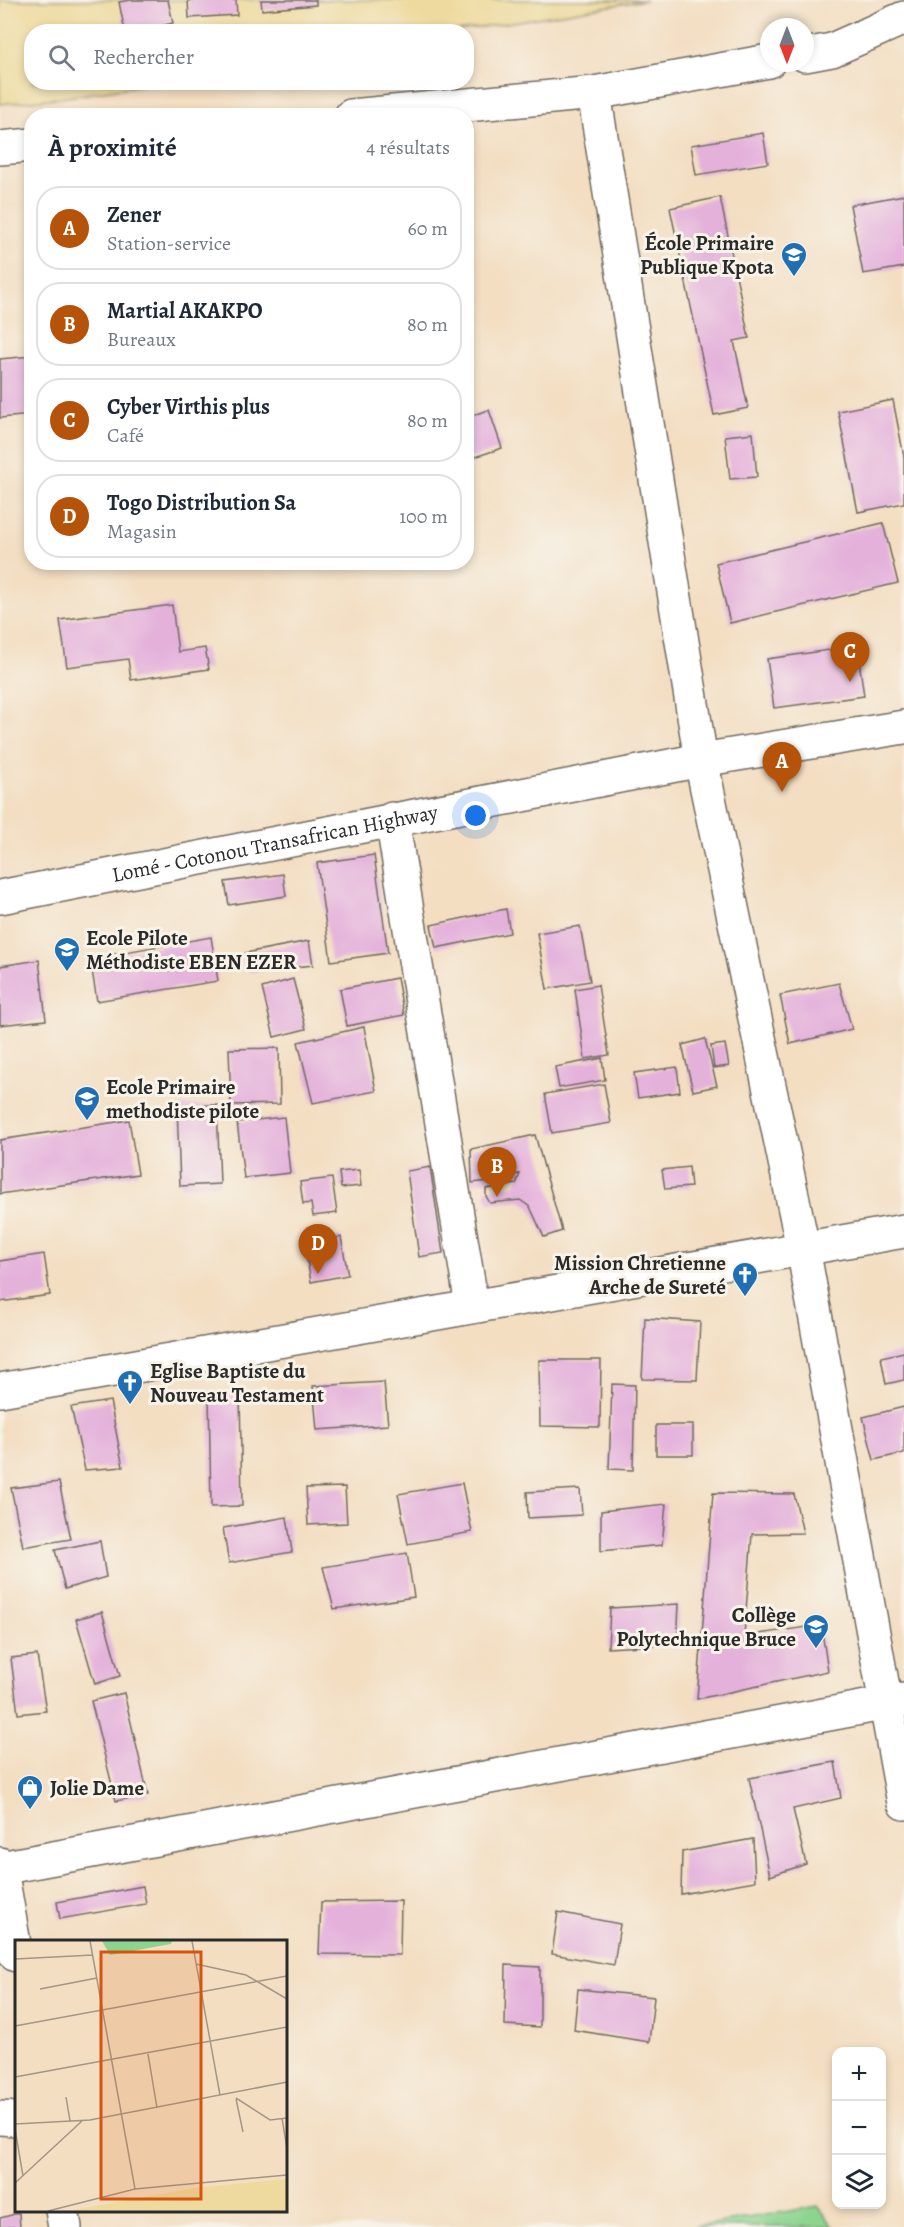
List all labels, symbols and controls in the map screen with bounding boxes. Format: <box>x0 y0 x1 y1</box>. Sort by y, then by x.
north arrow <box>760 18 814 72</box>
search box <box>24 24 474 90</box>
icon: search <box>45 41 78 74</box>
text: Rechercher <box>93 42 194 72</box>
text: À proximité <box>48 130 177 165</box>
text: 4 résultats <box>366 134 450 161</box>
text: Zener <box>107 200 161 230</box>
text: A <box>63 215 76 242</box>
text: 60 m <box>408 215 448 242</box>
place label: École Primaire Publique Kpota <box>640 229 775 281</box>
text: Station-service <box>107 230 231 257</box>
school or university icon: École Primaire Publique Kpota <box>779 240 809 278</box>
text: Martial AKAKPO <box>107 296 263 326</box>
text: B <box>63 311 76 338</box>
text: 80 m <box>407 311 448 338</box>
text: Bureaux <box>107 326 176 353</box>
text: Cyber Virthis plus <box>107 392 270 422</box>
text: C <box>63 407 76 434</box>
text: 80 m <box>407 407 448 434</box>
text: Café <box>107 422 144 449</box>
text: Togo Distribution Sa <box>107 488 296 518</box>
text: D <box>63 503 76 530</box>
text: 100 m <box>399 503 448 530</box>
text: Magasin <box>107 518 177 545</box>
pin: C <box>830 632 870 682</box>
pin: A <box>762 742 802 792</box>
street label: Lomé - Cotonou Transafrican Highway <box>110 798 441 889</box>
your location <box>461 801 490 830</box>
place label: Ecole Pilote Méthodiste EBEN EZER <box>86 924 297 976</box>
school or university icon: Ecole Pilote Méthodiste EBEN EZER <box>52 935 82 973</box>
place label: Ecole Primaire methodiste pilote <box>106 1073 260 1125</box>
school or university icon: Ecole Primaire methodiste pilote <box>72 1084 102 1122</box>
pin: B <box>478 1148 516 1197</box>
pin: D <box>298 1224 338 1274</box>
place label: Mission Chretienne Arche de Sureté <box>554 1249 726 1301</box>
church icon: Mission Chretienne Arche de Sureté <box>730 1260 760 1298</box>
place label: Eglise Baptiste du Nouveau Testament <box>150 1357 324 1409</box>
church icon: Eglise Baptiste du Nouveau Testament <box>115 1368 145 1406</box>
place label: Collège Polytechnique Bruce <box>616 1601 796 1653</box>
school or university icon: Collège Polytechnique Bruce <box>801 1612 831 1650</box>
shop icon: Jolie Dame <box>15 1773 45 1811</box>
place label: Jolie Dame <box>50 1774 144 1802</box>
inset map <box>15 1940 286 2212</box>
map controls <box>832 2047 886 2209</box>
button: + <box>832 2047 886 2101</box>
button: − <box>832 2101 886 2155</box>
button: layers <box>832 2155 886 2209</box>

